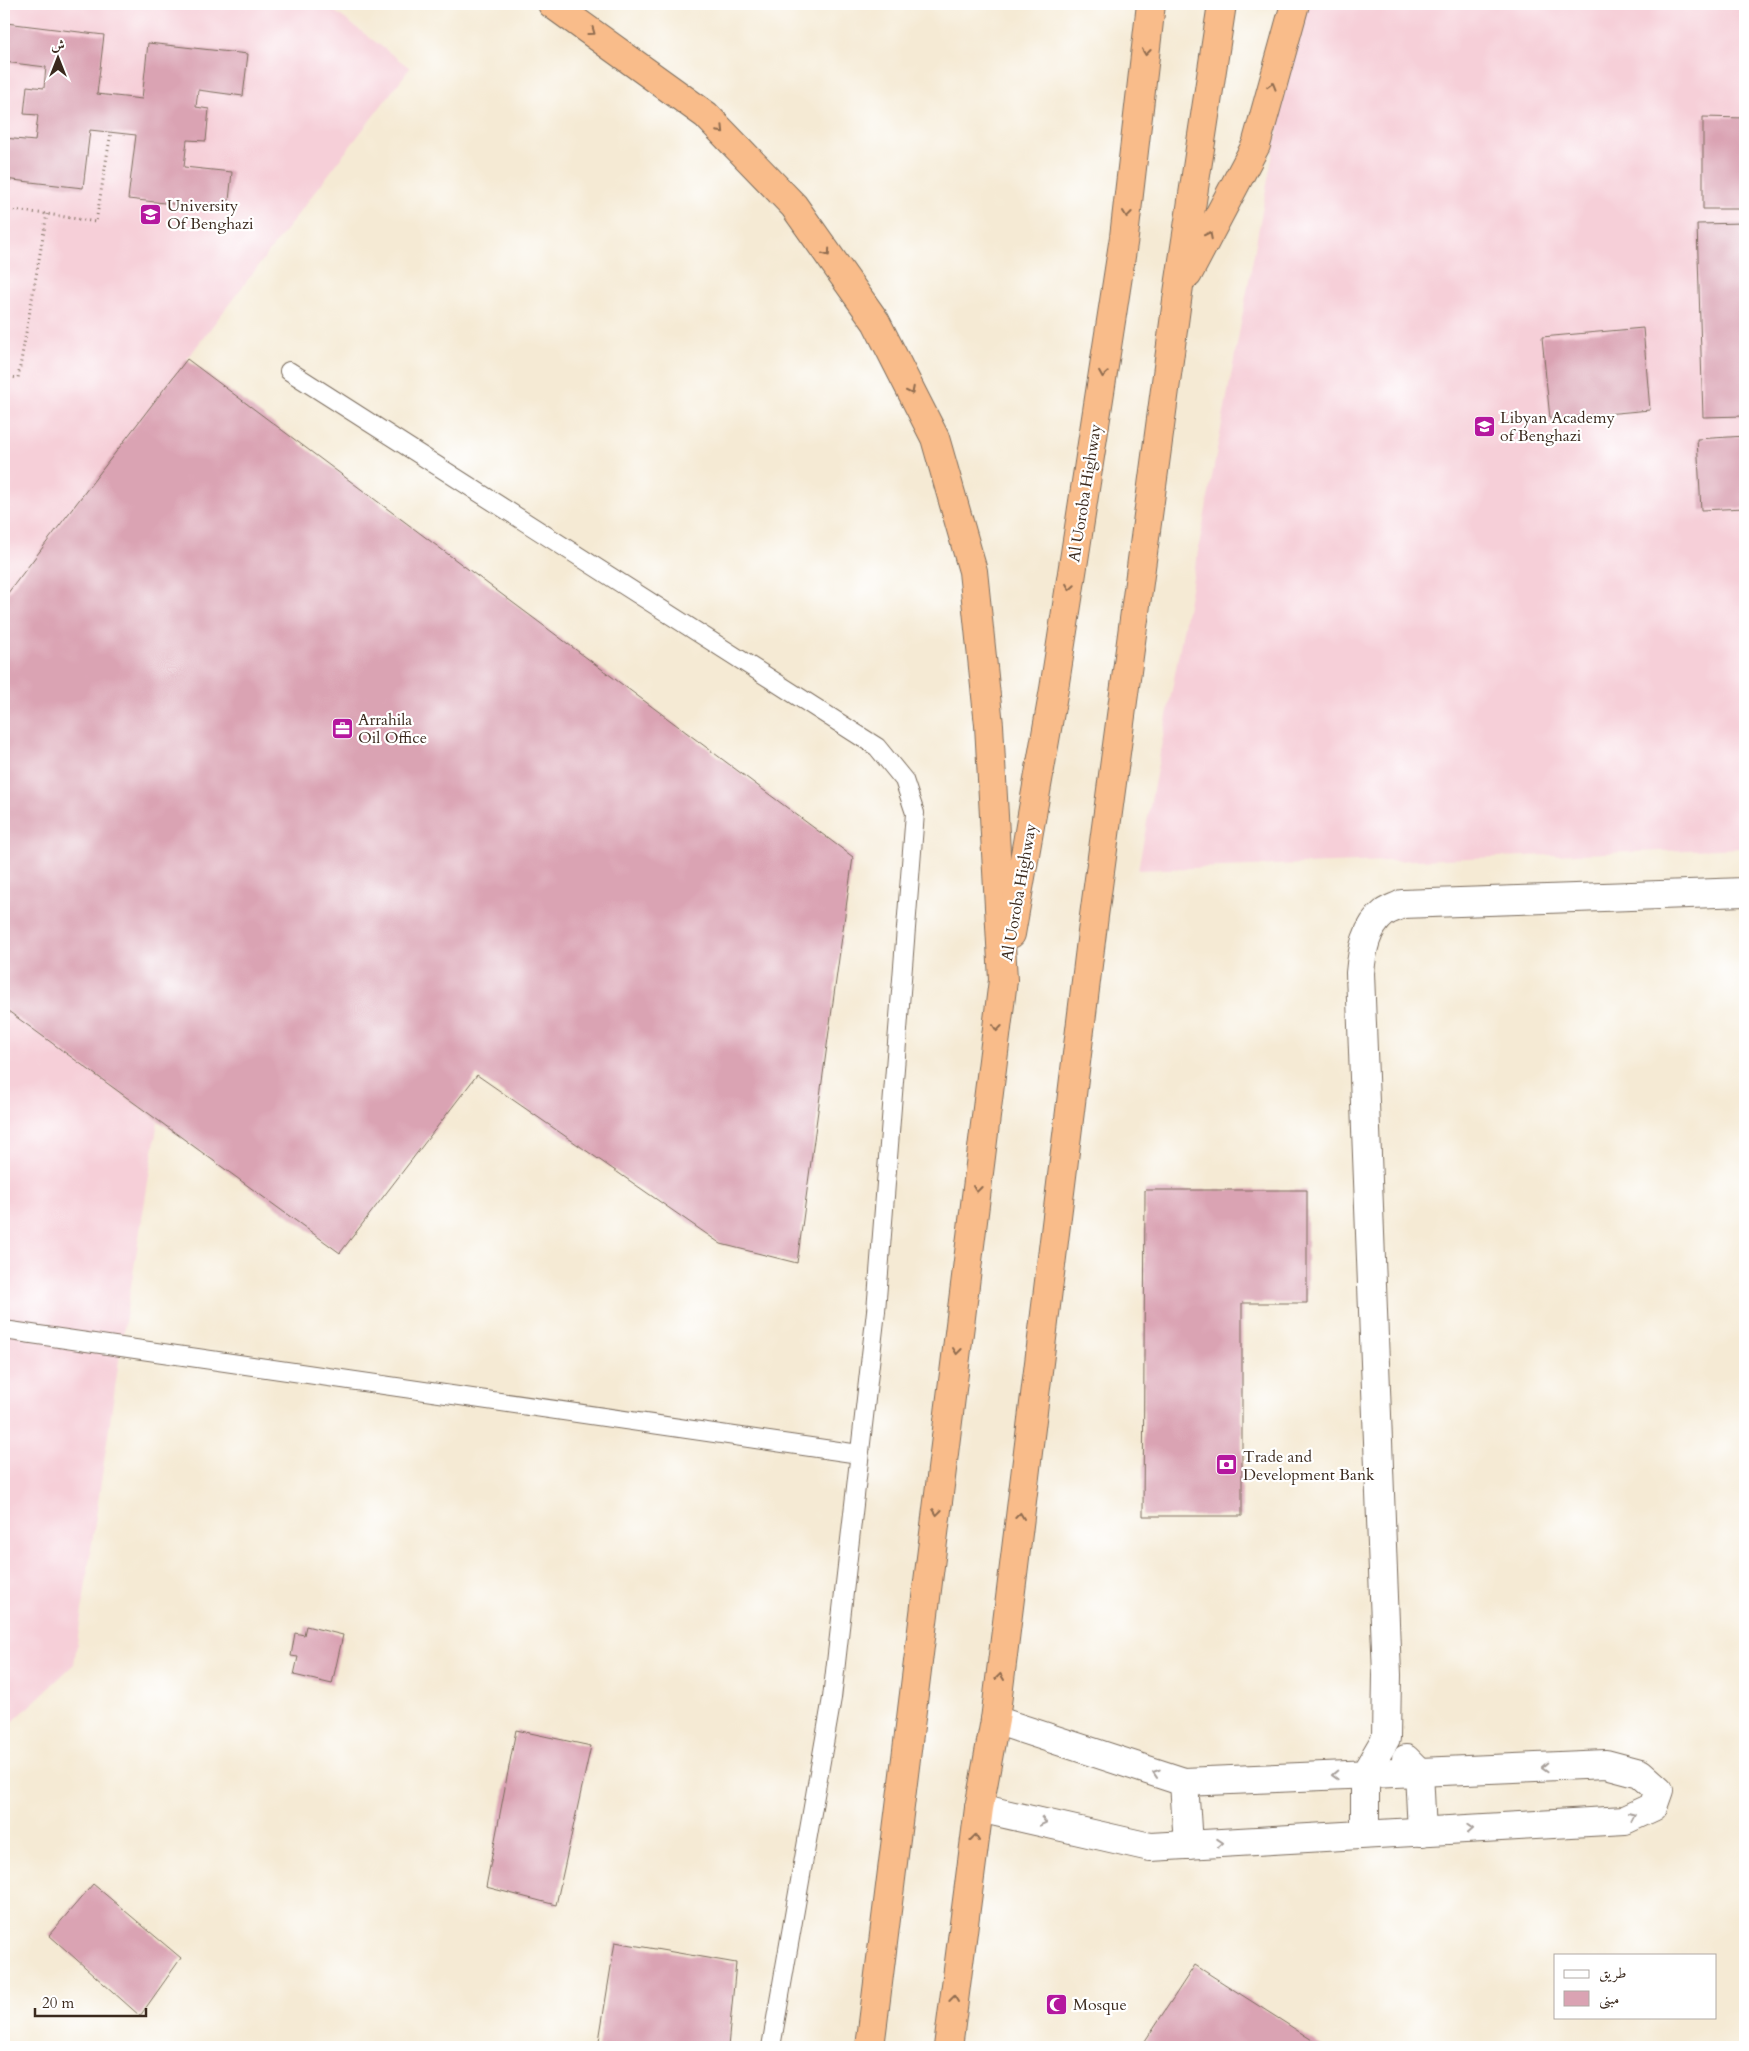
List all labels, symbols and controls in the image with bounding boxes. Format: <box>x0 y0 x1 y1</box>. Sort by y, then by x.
one-way arrow <box>586 26 595 35</box>
north arrow <box>32 32 82 82</box>
text: ش <box>51 36 65 55</box>
one-way arrow <box>1141 48 1152 56</box>
one-way arrow <box>1267 82 1277 90</box>
one-way arrow <box>715 124 724 133</box>
place label: University Of Benghazi <box>167 195 254 235</box>
school or university icon: University Of Benghazi <box>139 202 163 226</box>
one-way arrow <box>1122 210 1133 218</box>
one-way arrow <box>1203 231 1213 240</box>
one-way arrow <box>821 247 830 257</box>
one-way arrow <box>1098 370 1108 379</box>
one-way arrow <box>905 386 915 395</box>
place label: Libyan Academy of Benghazi <box>1500 407 1615 447</box>
school or university icon: Libyan Academy of Benghazi <box>1472 414 1496 438</box>
street label: Al Uoroba Highway <box>1063 422 1107 564</box>
one-way arrow <box>1065 583 1076 591</box>
place label: Arrahila Oil Office <box>358 709 427 749</box>
office icon: Arrahila Oil Office <box>330 716 354 740</box>
street label: Al Uoroba Highway <box>996 821 1042 963</box>
one-way arrow <box>992 1024 1003 1032</box>
one-way arrow <box>972 1186 983 1194</box>
one-way arrow <box>952 1347 963 1355</box>
place label: Trade and Development Bank <box>1243 1446 1375 1486</box>
bank icon: Trade and Development Bank <box>1215 1453 1239 1477</box>
one-way arrow <box>932 1508 942 1516</box>
one-way arrow <box>1014 1512 1025 1520</box>
one-way arrow <box>994 1673 1005 1681</box>
one-way arrow <box>1541 1761 1549 1772</box>
one-way arrow <box>1153 1768 1161 1778</box>
one-way arrow <box>1331 1770 1339 1781</box>
one-way arrow <box>1627 1812 1636 1823</box>
one-way arrow <box>1039 1817 1048 1827</box>
one-way arrow <box>1467 1823 1475 1834</box>
one-way arrow <box>969 1833 980 1841</box>
one-way arrow <box>1217 1838 1225 1849</box>
legend <box>1554 1954 1716 2018</box>
text: طريق <box>1599 1963 1626 1983</box>
scale bar <box>35 1986 146 2018</box>
text: مبنى <box>1599 1989 1619 2010</box>
mosque icon: Mosque <box>1045 1992 1069 2016</box>
text: 20 m <box>42 1993 74 2013</box>
place label: Mosque <box>1073 1994 1127 2016</box>
one-way arrow <box>948 1995 959 2003</box>

